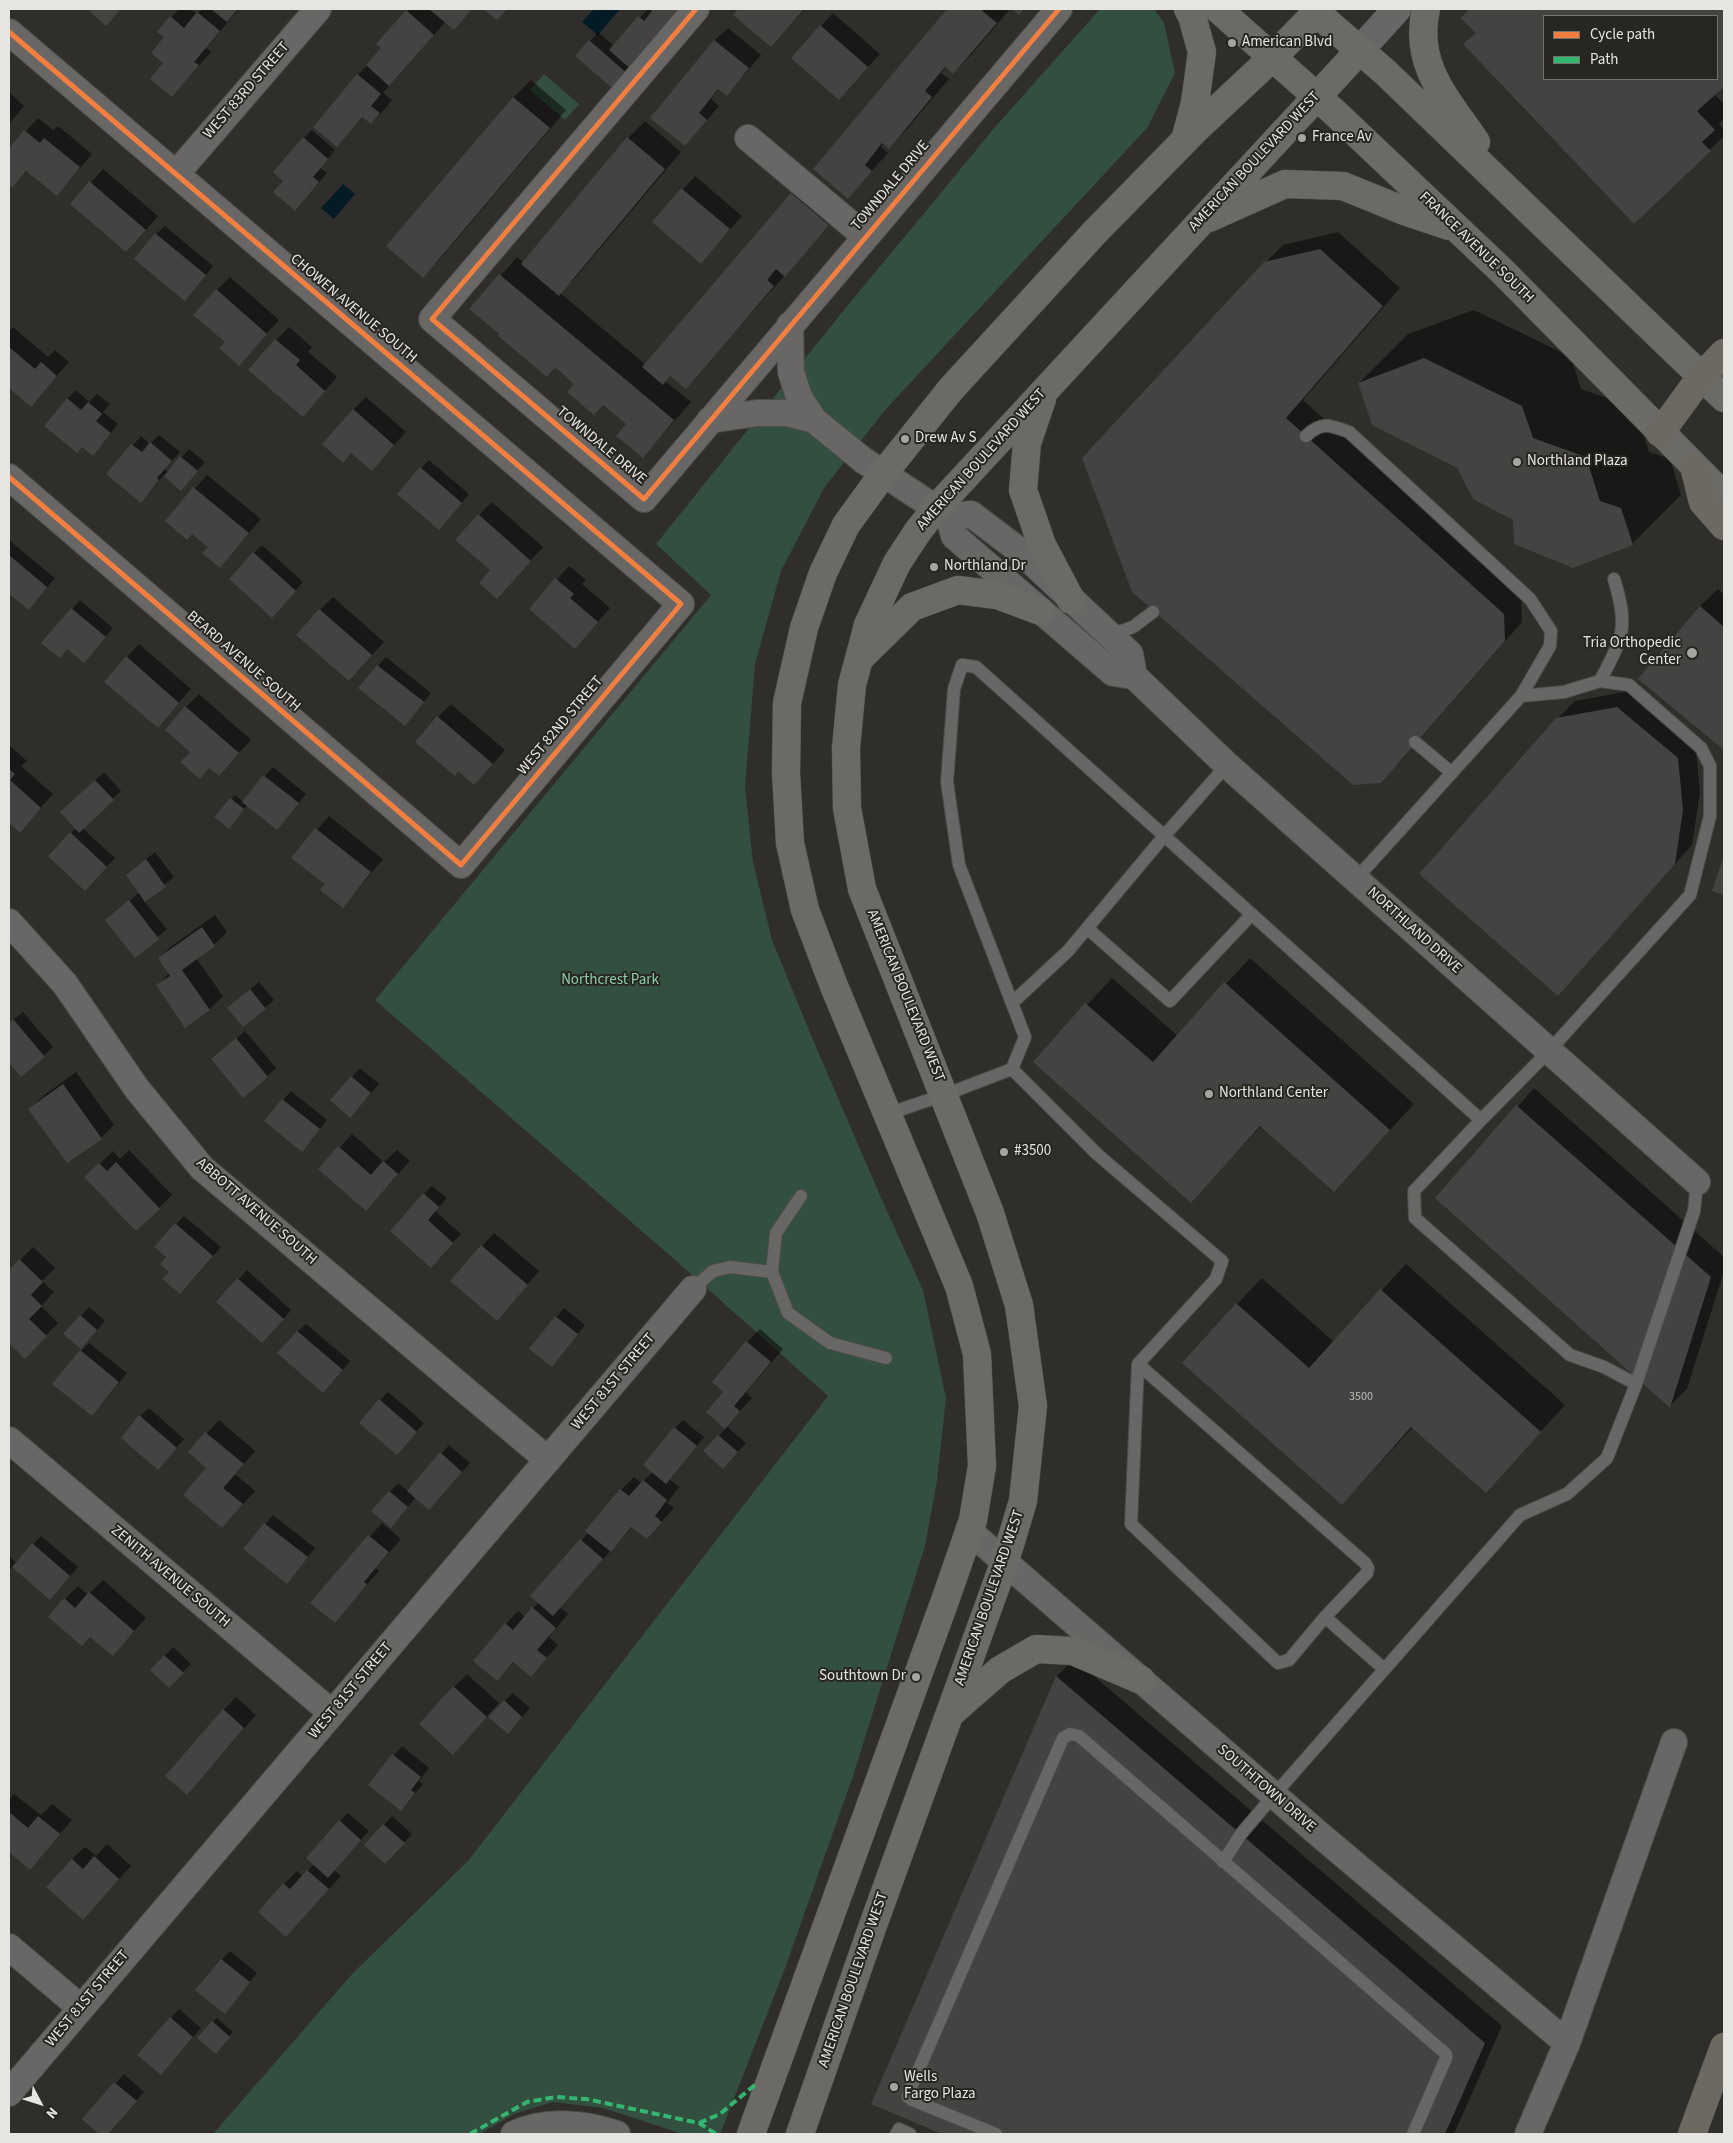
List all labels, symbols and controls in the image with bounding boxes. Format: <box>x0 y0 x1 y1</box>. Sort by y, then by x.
legend <box>1543 15 1718 80</box>
text: Cycle path <box>1590 24 1655 45</box>
place label: American Blvd <box>1242 34 1332 52</box>
marker: American Blvd <box>1226 37 1238 49</box>
street label: WEST 83RD STREET <box>200 39 294 143</box>
text: Path <box>1590 49 1618 70</box>
street label: AMERICAN BOULEVARD WEST <box>1186 88 1324 236</box>
place label: France Av <box>1312 129 1372 147</box>
marker: France Av <box>1296 132 1308 144</box>
street label: TOWNDALE DRIVE <box>848 137 934 235</box>
street label: FRANCE AVENUE SOUTH <box>1415 189 1537 307</box>
street label: CHOWEN AVENUE SOUTH <box>286 251 420 367</box>
street label: AMERICAN BOULEVARD WEST <box>914 385 1050 535</box>
street label: TOWNDALE DRIVE <box>552 403 650 489</box>
place label: Drew Av S <box>915 430 977 448</box>
marker: Drew Av S <box>899 433 911 445</box>
place label: Northland Plaza <box>1527 453 1628 471</box>
marker: Northland Plaza <box>1511 456 1523 468</box>
place label: Northland Dr <box>944 558 1026 576</box>
marker: Northland Dr <box>928 561 940 573</box>
street label: BEARD AVENUE SOUTH <box>182 608 304 716</box>
place label: Tria Orthopedic Center <box>1583 635 1681 670</box>
marker: Tria Orthopedic Center <box>1685 646 1699 660</box>
street label: WEST 82ND STREET <box>514 673 608 779</box>
street label: NORTHLAND DRIVE <box>1363 884 1465 978</box>
street label: AMERICAN BOULEVARD WEST <box>862 907 948 1085</box>
park label: Northcrest Park <box>561 972 659 990</box>
place label: Northland Center <box>1219 1085 1328 1103</box>
marker: Northland Center <box>1203 1088 1215 1100</box>
place label: #3500 <box>1014 1143 1051 1161</box>
marker: #3500 <box>998 1146 1010 1158</box>
street label: ABBOTT AVENUE SOUTH <box>192 1155 320 1269</box>
street label: WEST 81ST STREET <box>568 1330 660 1434</box>
house number: 3500 <box>1349 1390 1373 1404</box>
street label: AMERICAN BOULEVARD WEST <box>951 1508 1029 1688</box>
street label: ZENITH AVENUE SOUTH <box>107 1522 233 1632</box>
street label: WEST 81ST STREET <box>305 1639 397 1743</box>
place label: Southtown Dr <box>819 1668 906 1686</box>
marker: Southtown Dr <box>910 1671 922 1683</box>
street label: SOUTHTOWN DRIVE <box>1213 1741 1319 1837</box>
street label: AMERICAN BOULEVARD WEST <box>815 1890 893 2070</box>
street label: WEST 81ST STREET <box>42 1947 134 2051</box>
place label: Wells Fargo Plaza <box>904 2069 975 2104</box>
north arrow <box>15 2078 65 2128</box>
marker: Wells Fargo Plaza <box>888 2081 900 2093</box>
text: N <box>41 2103 62 2123</box>

